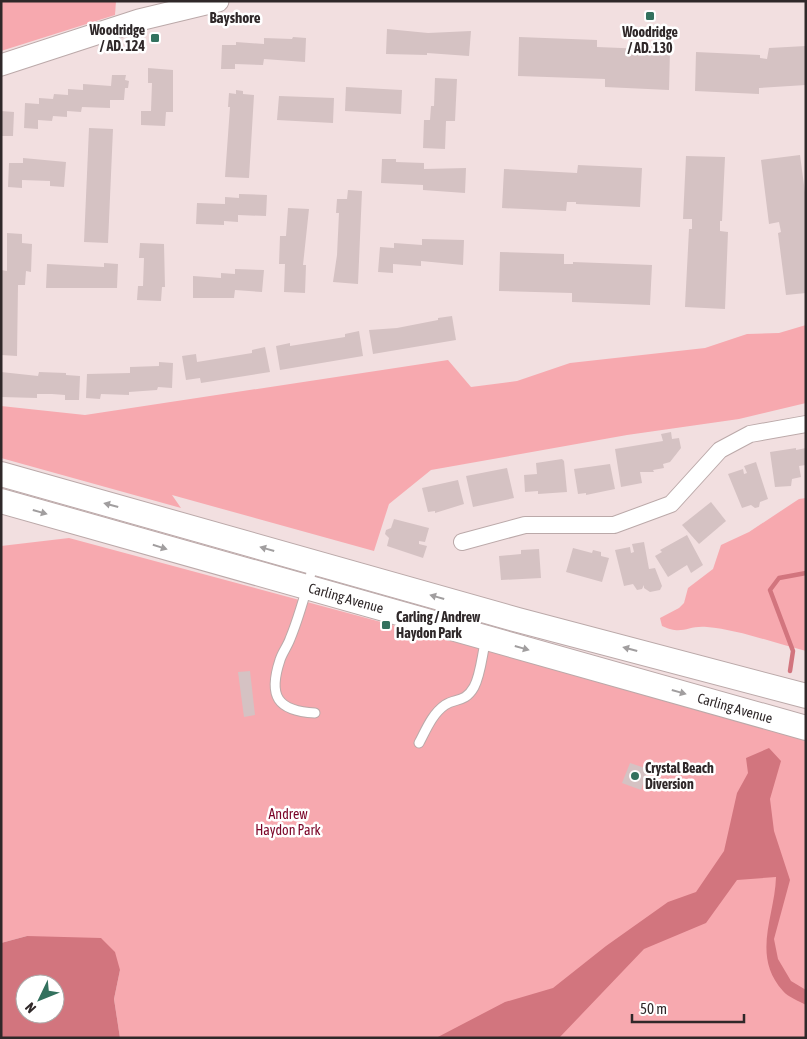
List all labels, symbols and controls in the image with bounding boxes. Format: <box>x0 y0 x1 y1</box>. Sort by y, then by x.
district label: Bayshore <box>209 9 261 26</box>
marker: Woodridge / AD. 130 <box>644 10 656 22</box>
place label: Woodridge / AD. 124 <box>88 22 145 54</box>
place label: Woodridge / AD. 130 <box>621 24 678 56</box>
marker: Woodridge / AD. 124 <box>149 32 161 44</box>
one-way arrow <box>103 500 118 508</box>
one-way arrow <box>33 508 48 516</box>
one-way arrow <box>152 543 167 551</box>
one-way arrow <box>260 544 275 552</box>
street label: Carling Avenue <box>307 580 385 616</box>
one-way arrow <box>430 593 445 601</box>
place label: Carling / Andrew Haydon Park <box>396 609 481 641</box>
marker: Carling / Andrew Haydon Park <box>380 619 392 631</box>
one-way arrow <box>515 644 530 652</box>
one-way arrow <box>623 645 638 653</box>
one-way arrow <box>671 689 686 697</box>
street label: Carling Avenue <box>696 690 774 726</box>
place label: Crystal Beach Diversion <box>645 760 714 792</box>
marker: Crystal Beach Diversion <box>629 770 641 782</box>
park label: Andrew Haydon Park <box>255 806 321 838</box>
north arrow <box>15 974 65 1024</box>
scale bar <box>632 992 744 1024</box>
text: N <box>22 999 39 1016</box>
text: 50 m <box>640 1000 667 1017</box>

